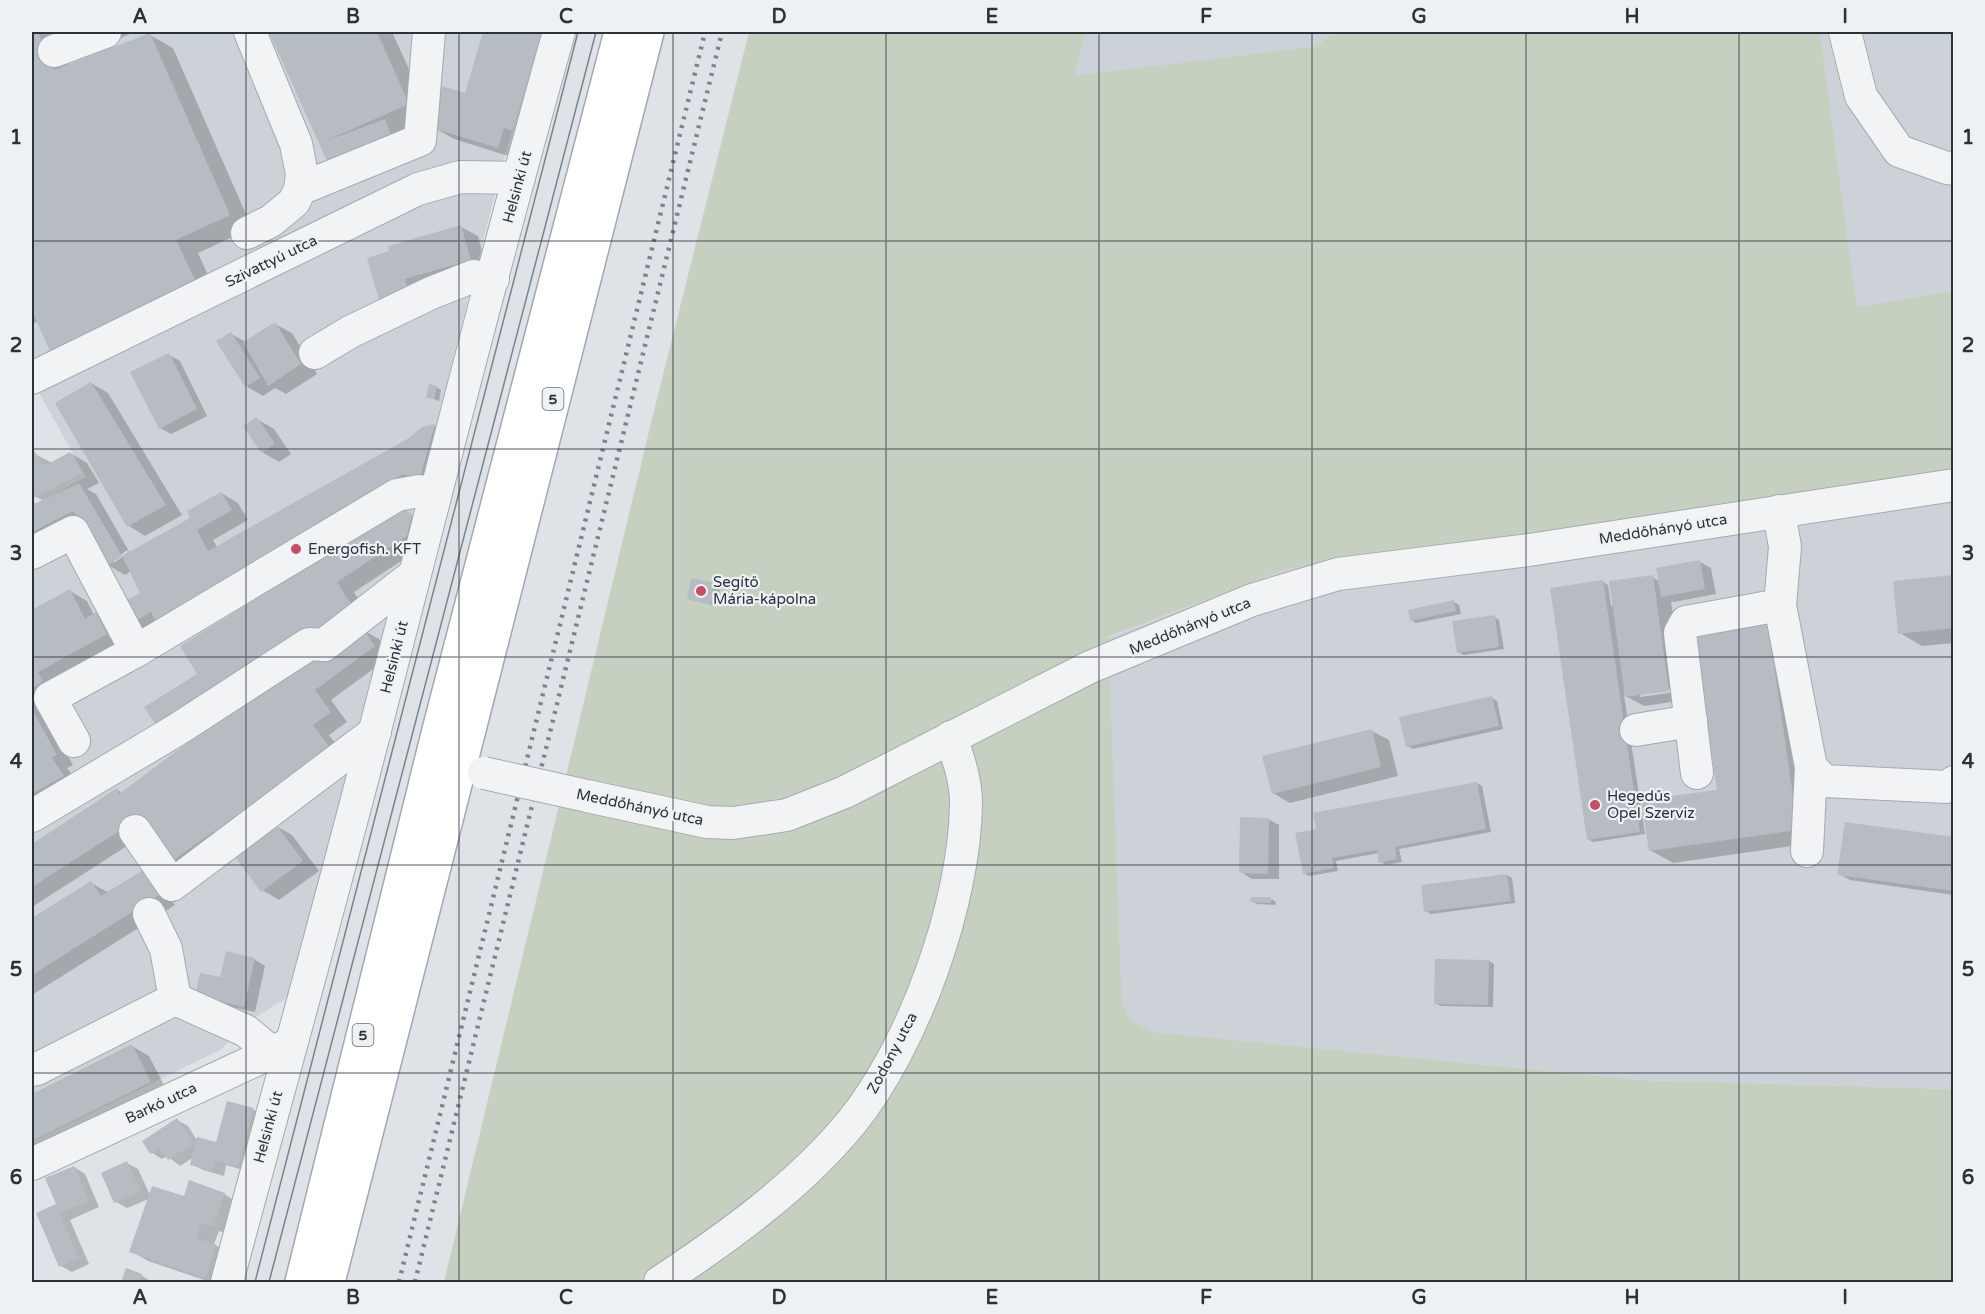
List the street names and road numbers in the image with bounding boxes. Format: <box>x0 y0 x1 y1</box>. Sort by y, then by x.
street label: Helsinki út <box>499 149 535 225</box>
street label: Szivattyú utca <box>222 231 320 291</box>
road number: 5 <box>542 388 564 410</box>
street label: Meddőhányó utca <box>1598 510 1728 548</box>
street label: Meddőhányó utca <box>1127 593 1253 659</box>
street label: Helsinki út <box>376 619 412 695</box>
street label: Meddőhányó utca <box>575 785 705 829</box>
street label: Zodony utca <box>863 1009 921 1097</box>
road number: 5 <box>352 1024 374 1046</box>
street label: Barkó utca <box>122 1079 200 1127</box>
street label: Helsinki út <box>250 1089 286 1165</box>

